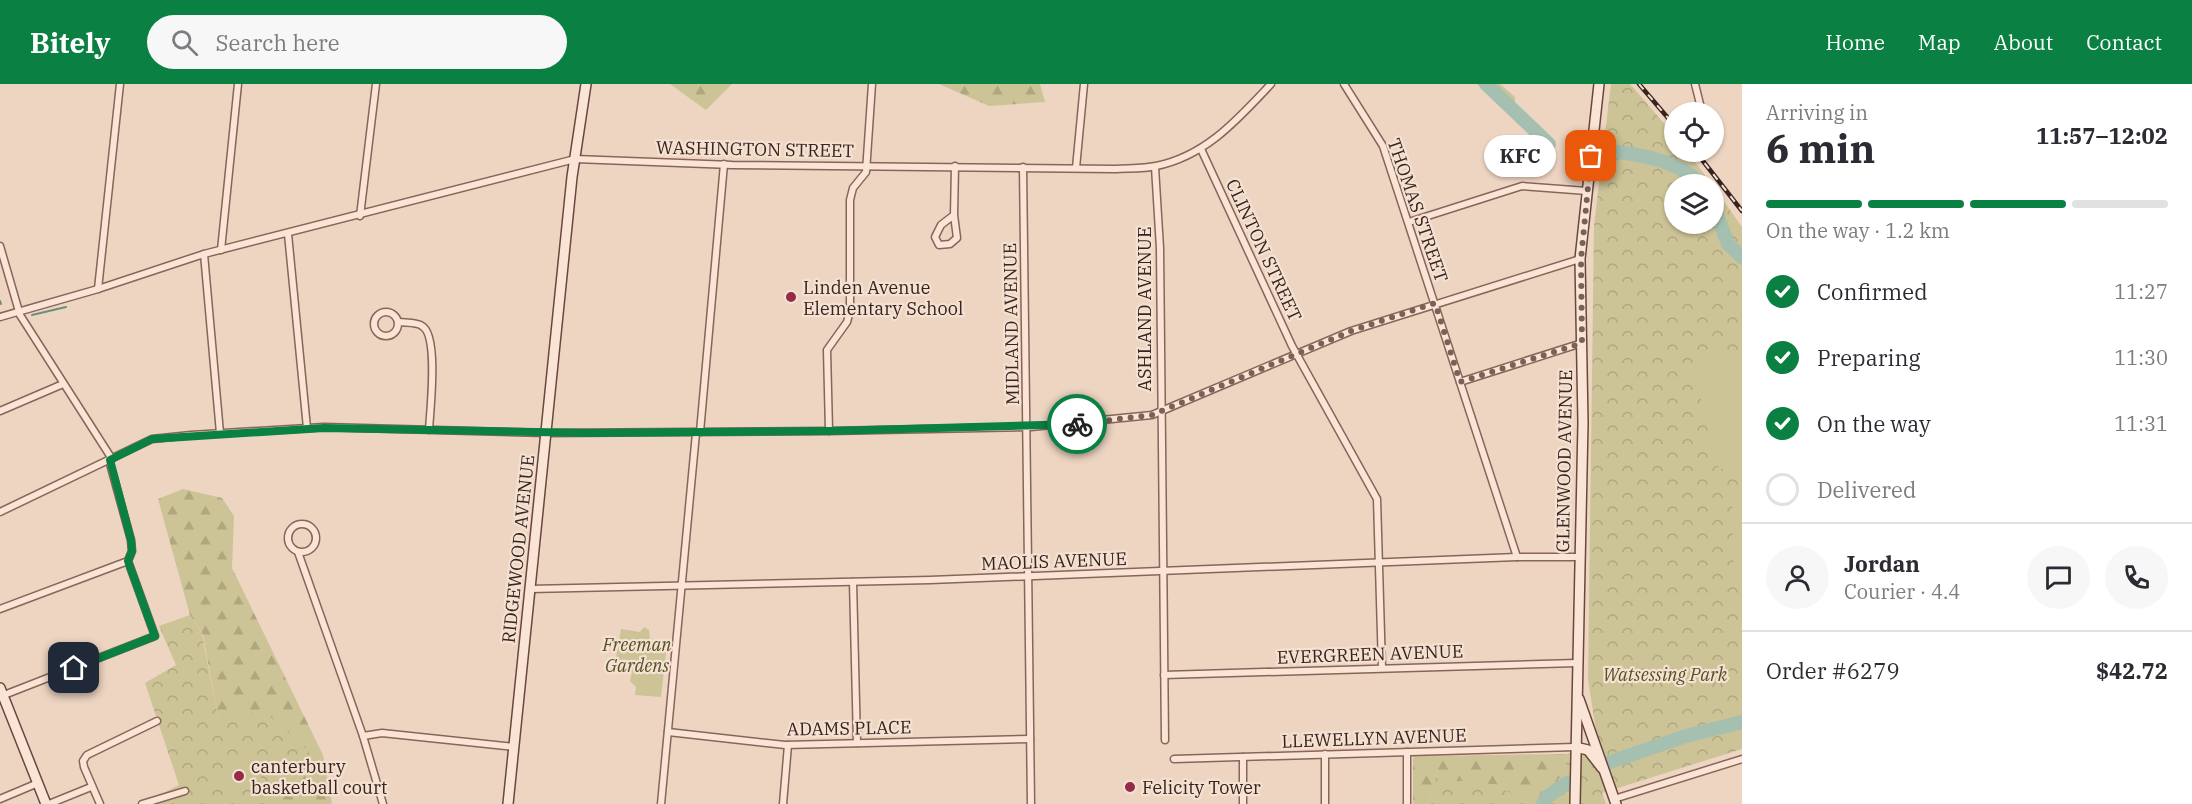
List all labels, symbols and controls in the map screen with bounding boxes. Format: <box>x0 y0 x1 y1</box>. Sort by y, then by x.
search box <box>147 15 567 69</box>
text: Bitely <box>30 24 111 61</box>
icon: search <box>168 26 201 59</box>
text: Search here <box>216 28 339 57</box>
text: Home <box>1825 28 1885 56</box>
text: Map <box>1918 28 1961 56</box>
text: About <box>1994 28 2053 56</box>
text: Contact <box>2086 28 2162 56</box>
text: Arriving in <box>1766 99 1868 126</box>
map controls <box>1664 102 1724 234</box>
button: locate <box>1664 102 1724 162</box>
text: 11:57–12:02 <box>2036 121 2168 150</box>
text: 6 min <box>1766 123 1875 174</box>
pin <box>1565 130 1616 181</box>
street label: THOMAS STREET <box>1383 135 1453 285</box>
callout: KFC <box>1483 135 1555 177</box>
street label: WASHINGTON STREET <box>656 136 855 162</box>
icon: bag <box>1574 139 1607 172</box>
text: KFC <box>1499 142 1541 169</box>
button: layers <box>1664 174 1724 234</box>
street label: CLINTON STREET <box>1221 175 1307 325</box>
text: On the way · 1.2 km <box>1766 217 1950 244</box>
street label: ASHLAND AVENUE <box>1133 227 1156 391</box>
street label: MIDLAND AVENUE <box>998 243 1024 405</box>
icon: check <box>1766 275 1799 308</box>
place label: Linden Avenue Elementary School <box>803 276 963 320</box>
text: Confirmed <box>1817 277 1928 306</box>
text: 11:27 <box>2114 278 2168 305</box>
marker: Linden Avenue Elementary School <box>784 290 798 304</box>
icon: check <box>1766 341 1799 374</box>
text: Preparing <box>1817 343 1921 372</box>
text: 11:30 <box>2114 344 2168 371</box>
street label: GLENWOOD AVENUE <box>1551 369 1577 553</box>
courier <box>1047 394 1107 454</box>
icon: check <box>1766 407 1799 440</box>
icon: bike <box>1061 408 1094 441</box>
text: On the way <box>1817 409 1931 438</box>
text: 11:31 <box>2114 410 2168 437</box>
street label: RIDGEWOOD AVENUE <box>497 454 539 644</box>
text: Delivered <box>1817 475 1916 504</box>
button: person <box>1766 546 1829 609</box>
button: chat <box>2027 546 2090 609</box>
button: phone <box>2105 546 2168 609</box>
street label: MAOLIS AVENUE <box>981 547 1127 575</box>
text: Jordan <box>1844 549 1920 578</box>
text: Courier · 4.4 <box>1844 578 1960 605</box>
park label: Freeman Gardens <box>602 633 672 677</box>
street label: EVERGREEN AVENUE <box>1276 639 1464 669</box>
pin <box>48 642 99 693</box>
icon: home <box>57 651 90 684</box>
text: Order #6279 <box>1766 656 1900 685</box>
text: $42.72 <box>2096 656 2168 685</box>
park label: Watsessing Park <box>1603 663 1728 686</box>
street label: ADAMS PLACE <box>786 715 912 741</box>
street label: LLEWELLYN AVENUE <box>1281 723 1467 753</box>
place label: canterbury basketball court <box>251 755 387 799</box>
marker: canterbury basketball court <box>232 769 246 783</box>
place label: Felicity Tower <box>1142 776 1261 799</box>
marker: Felicity Tower <box>1123 780 1137 794</box>

